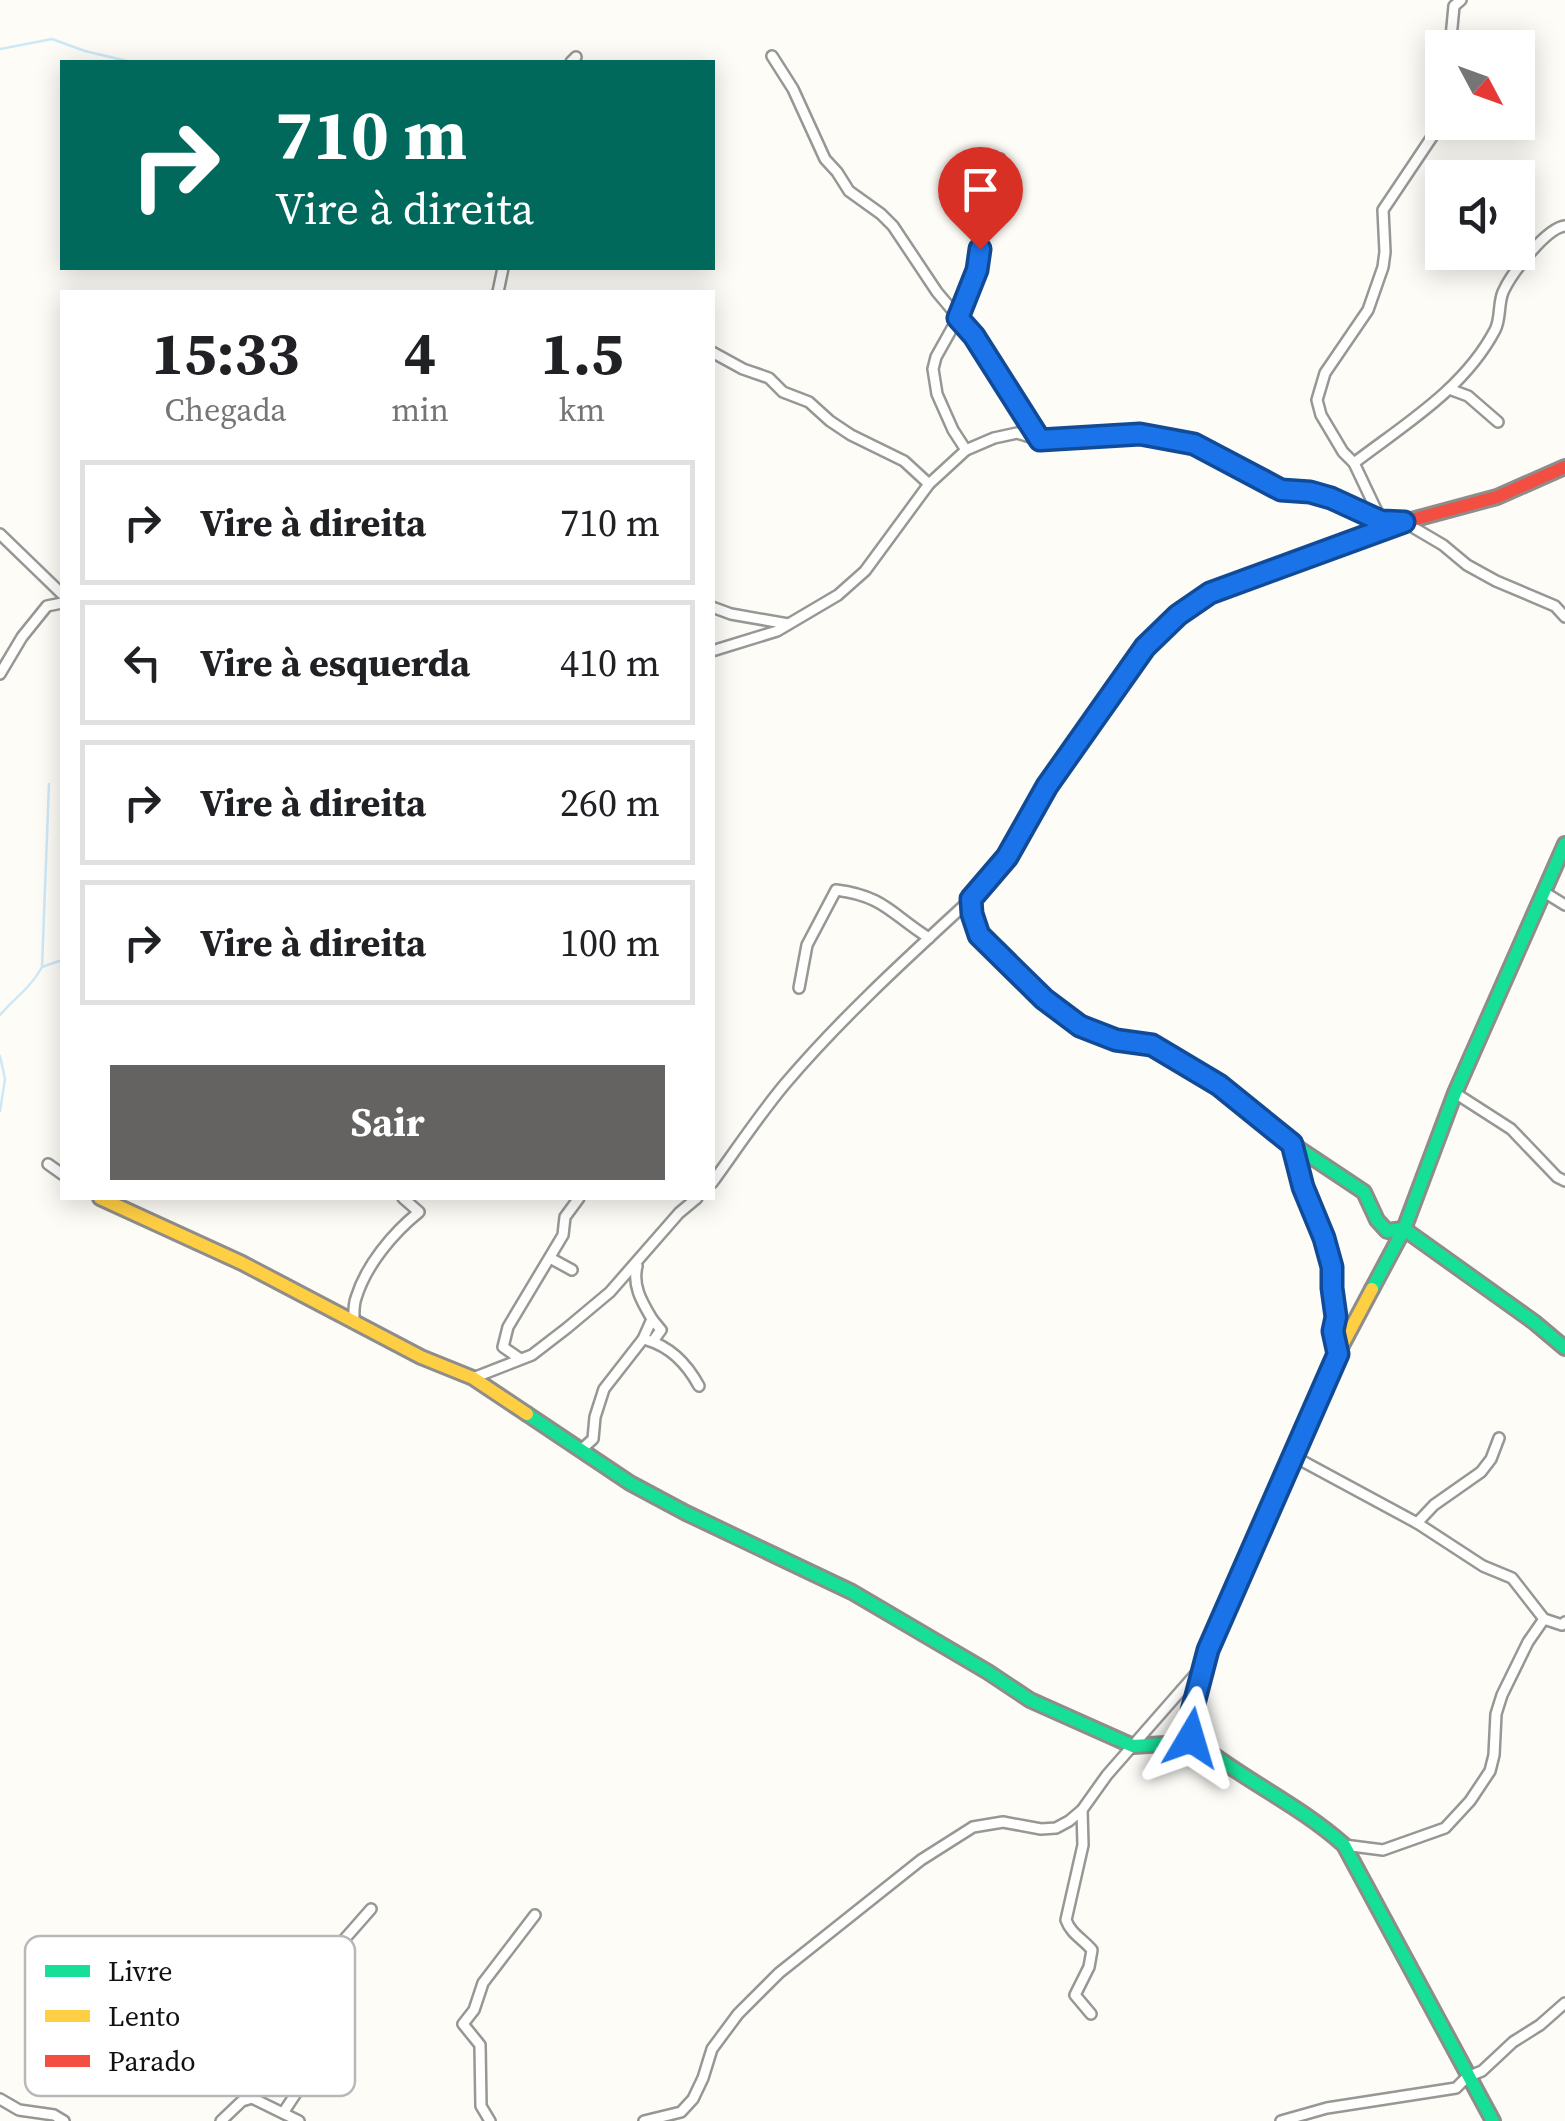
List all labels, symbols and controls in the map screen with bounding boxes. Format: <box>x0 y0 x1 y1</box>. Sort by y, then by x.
north arrow <box>1425 30 1535 140</box>
map controls <box>1425 30 1535 270</box>
text: 710 m <box>275 86 467 182</box>
icon: right <box>110 100 240 230</box>
pin <box>938 147 1023 250</box>
button: sound <box>1425 160 1535 270</box>
icon: arrive <box>953 162 1008 217</box>
text: Vire à direita <box>275 177 534 239</box>
text: 15:33 <box>152 312 300 394</box>
text: 4 <box>404 312 436 394</box>
text: 1.5 <box>540 312 623 394</box>
text: Chegada <box>165 388 287 432</box>
text: min <box>391 388 449 432</box>
text: km <box>559 388 605 432</box>
icon: right <box>115 495 170 550</box>
text: Vire à direita <box>200 497 426 549</box>
text: 710 m <box>560 497 660 549</box>
icon: left <box>115 635 170 690</box>
text: Vire à esquerda <box>200 637 470 689</box>
text: 410 m <box>560 637 660 689</box>
icon: right <box>115 775 170 830</box>
text: Vire à direita <box>200 777 426 829</box>
text: 260 m <box>560 777 660 829</box>
icon: right <box>115 915 170 970</box>
text: Vire à direita <box>200 917 426 969</box>
text: 100 m <box>560 917 660 969</box>
button: Sair <box>110 1065 665 1180</box>
position arrow <box>1139 1686 1243 1790</box>
legend <box>25 1936 355 2096</box>
text: Livre <box>108 1952 173 1990</box>
text: Lento <box>108 1997 180 2035</box>
text: Parado <box>108 2042 196 2080</box>

